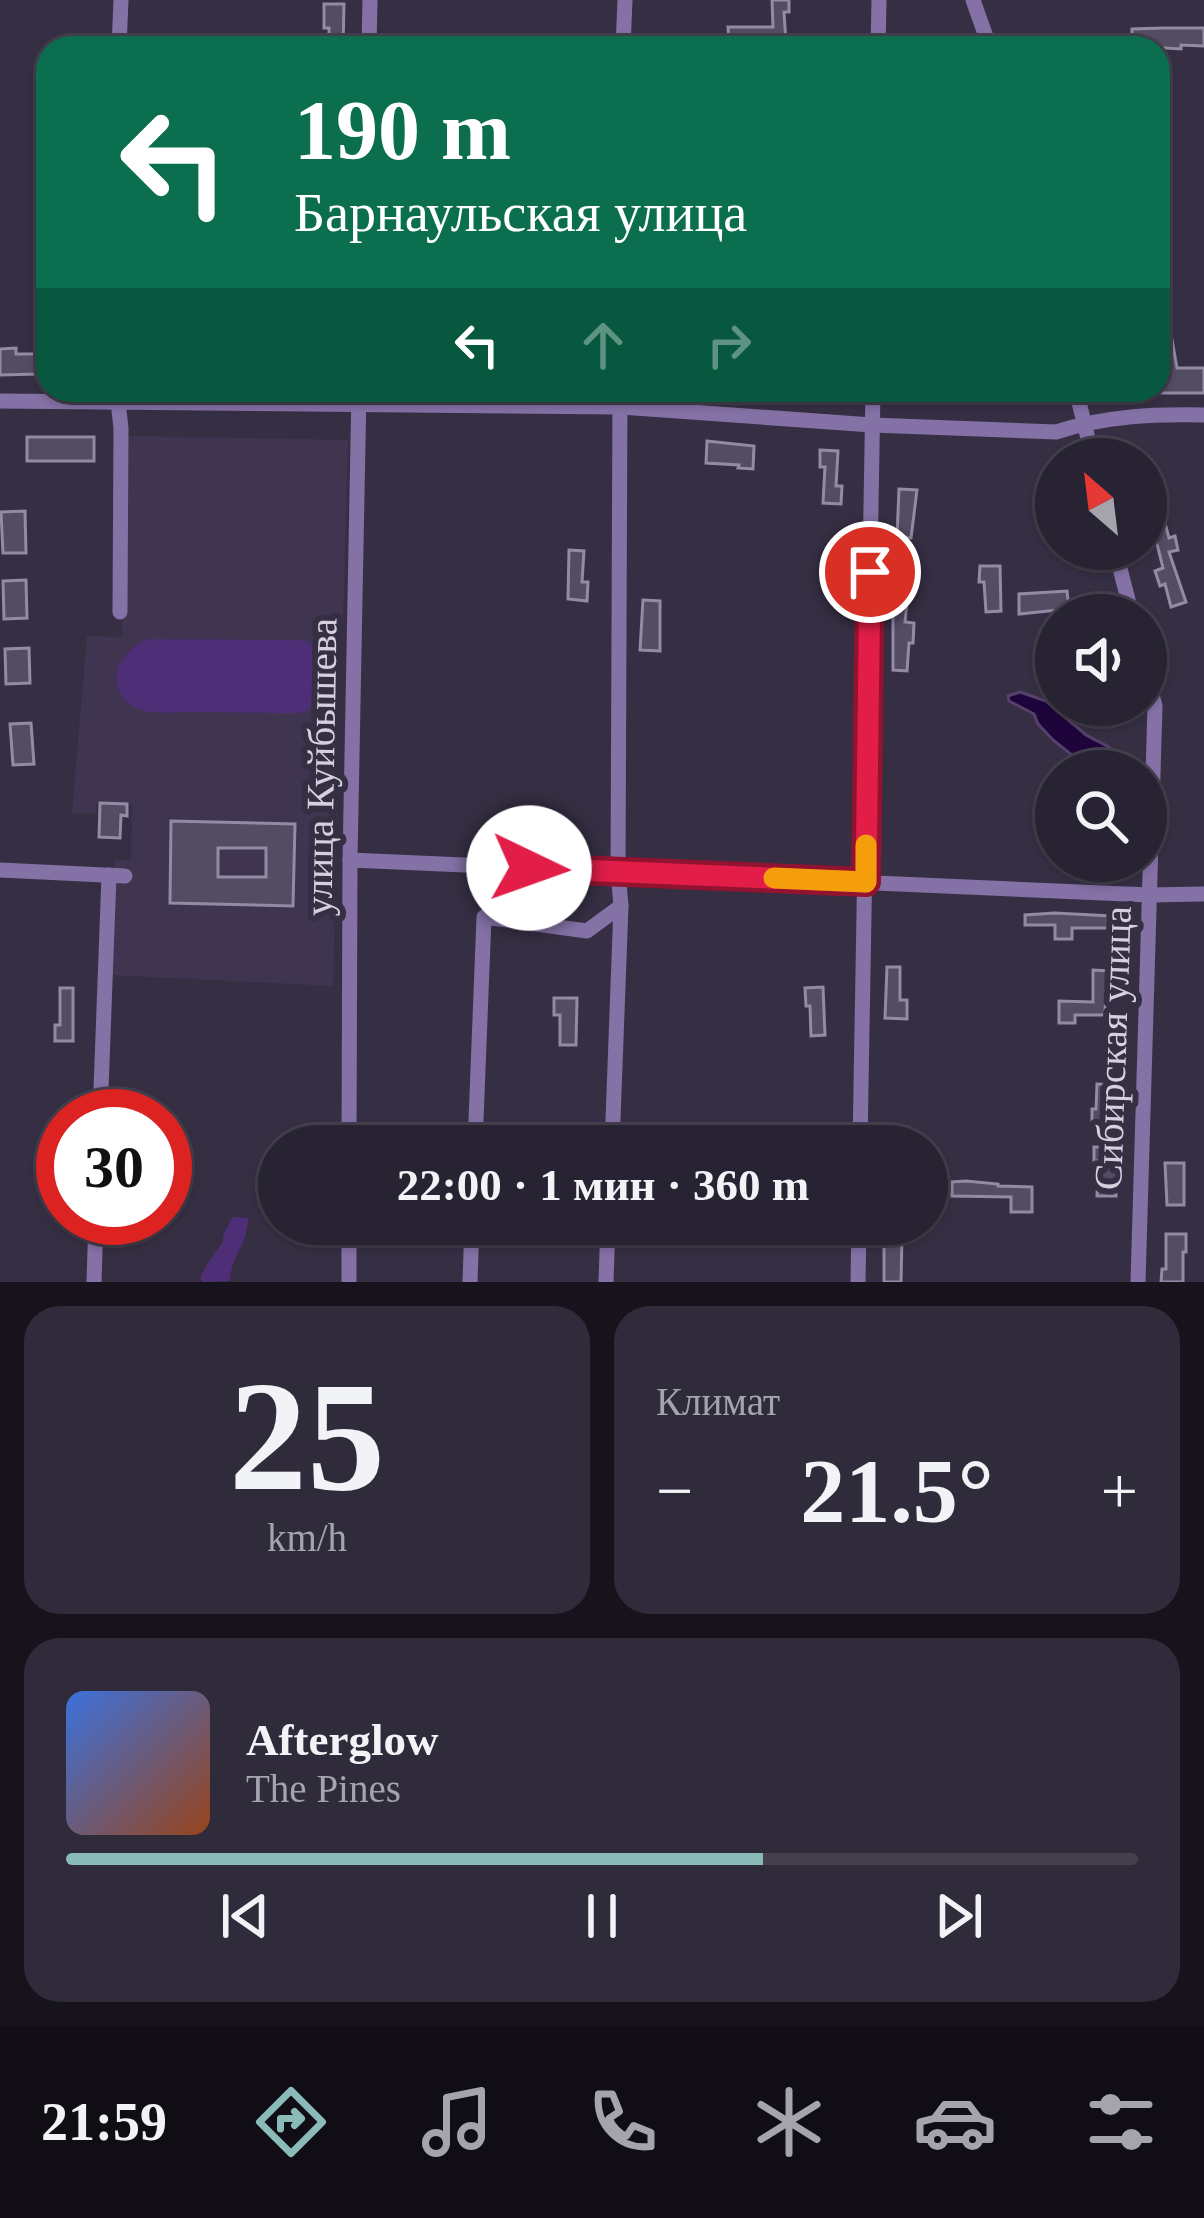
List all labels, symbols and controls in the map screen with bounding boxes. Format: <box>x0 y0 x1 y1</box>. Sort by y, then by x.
icon: left <box>96 84 252 240</box>
text: 190 m <box>294 84 511 177</box>
text: Барнаульская улица <box>294 183 747 243</box>
icon: left <box>444 312 510 378</box>
icon: ahead <box>570 312 636 378</box>
icon: right <box>696 312 762 378</box>
north arrow <box>1035 438 1167 570</box>
map controls <box>1035 438 1167 882</box>
pin <box>819 521 921 623</box>
icon: arrive <box>837 539 903 605</box>
button: sound <box>1035 594 1167 726</box>
street label: улица Куйбышева <box>296 618 346 916</box>
button: search <box>1035 750 1167 882</box>
position arrow <box>466 805 592 931</box>
street label: Сибирская улица <box>1086 905 1140 1191</box>
speed limit sign: 30 <box>36 1089 192 1245</box>
text: 22:00 · 1 мин · 360 m <box>397 1160 809 1210</box>
text: 25 <box>229 1350 385 1523</box>
text: Климат <box>656 1380 780 1423</box>
text: 21.5° <box>800 1442 994 1541</box>
text: − <box>656 1454 693 1527</box>
text: + <box>1101 1454 1138 1527</box>
text: km/h <box>267 1516 347 1559</box>
text: Afterglow <box>246 1715 438 1765</box>
text: The Pines <box>246 1767 401 1810</box>
icon: previous <box>212 1883 278 1949</box>
icon: pause <box>569 1883 635 1949</box>
icon: next <box>926 1883 992 1949</box>
icon: directions <box>249 2080 333 2164</box>
icon: music <box>415 2080 499 2164</box>
icon: phone <box>581 2080 665 2164</box>
icon: climate <box>747 2080 831 2164</box>
icon: car <box>913 2080 997 2164</box>
icon: filters <box>1079 2080 1163 2164</box>
text: 21:59 <box>41 2092 167 2152</box>

